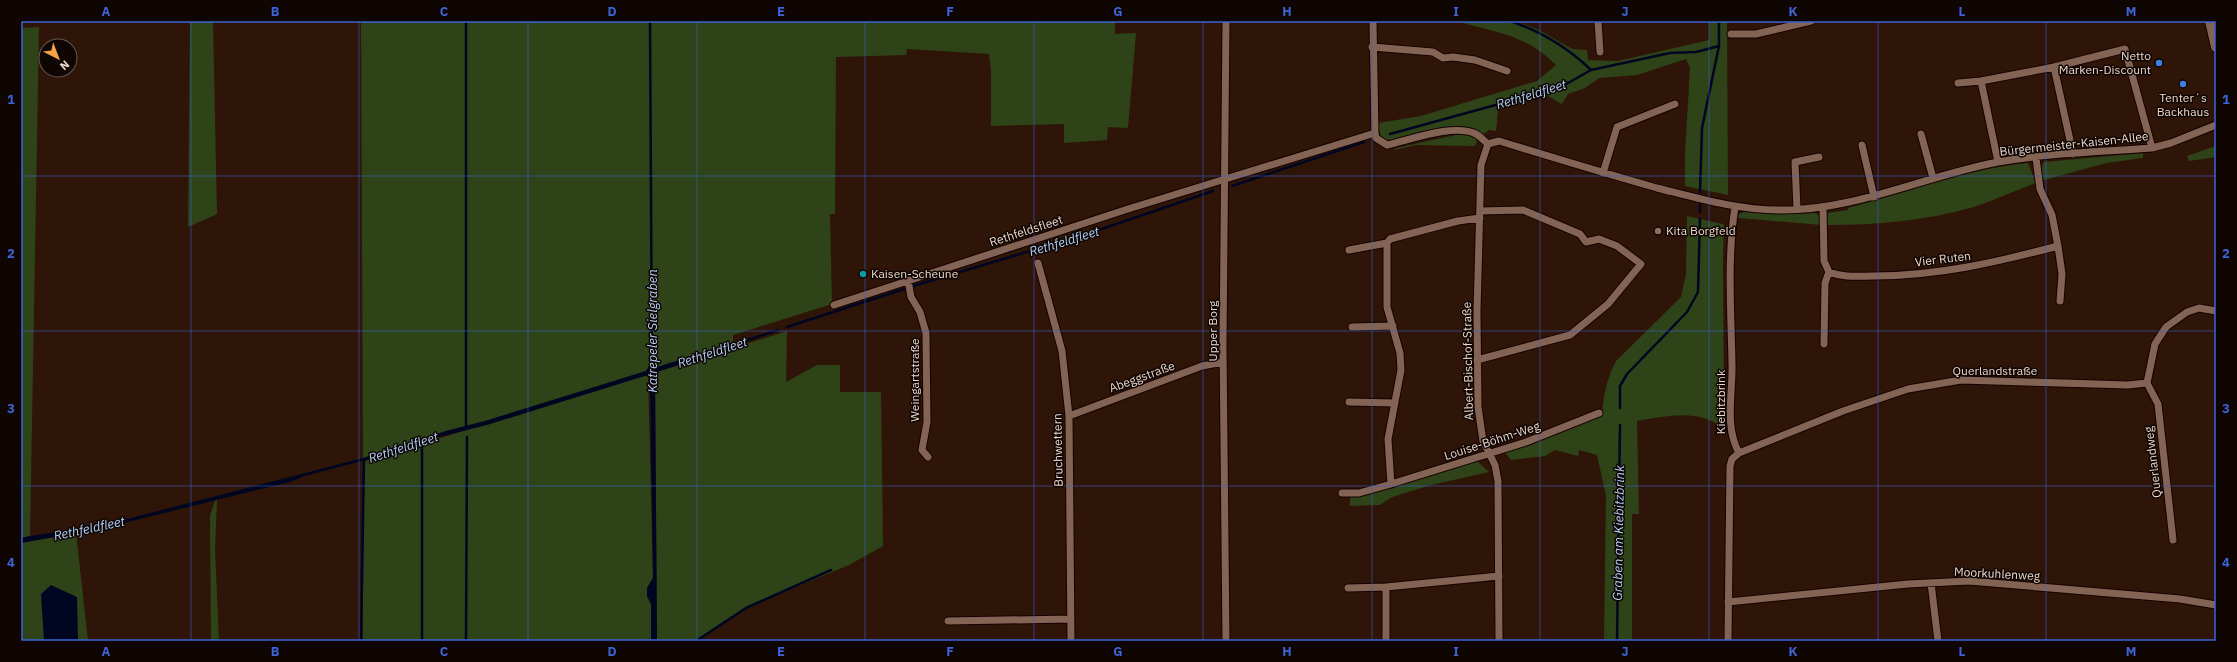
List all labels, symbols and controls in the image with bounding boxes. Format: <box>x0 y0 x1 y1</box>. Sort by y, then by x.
text: A <box>102 3 111 20</box>
text: B <box>271 3 280 20</box>
text: C <box>440 3 449 20</box>
text: D <box>607 3 617 20</box>
text: E <box>777 3 785 20</box>
text: F <box>946 3 954 20</box>
text: G <box>1113 3 1123 20</box>
text: H <box>1282 3 1292 20</box>
text: I <box>1453 3 1459 20</box>
text: J <box>1621 3 1629 20</box>
text: K <box>1788 3 1798 20</box>
text: L <box>1959 3 1966 20</box>
text: M <box>2126 3 2136 20</box>
north arrow <box>38 38 78 78</box>
place label: Netto Marken-Discount <box>2059 48 2151 77</box>
text: N <box>57 58 72 73</box>
marker: Netto Marken-Discount <box>2154 58 2164 68</box>
water label: Rethfeldfleet <box>1494 76 1569 113</box>
marker: Tenter´s Backhaus <box>2178 79 2188 89</box>
place label: Tenter´s Backhaus <box>2157 90 2209 119</box>
text: 1 <box>7 91 15 108</box>
text: 1 <box>2222 91 2230 108</box>
street label: Bürgermeister-Kaisen-Allee <box>1999 128 2149 159</box>
street label: Rethfeldsfleet <box>987 212 1064 249</box>
water label: Rethfeldfleet <box>1027 223 1102 260</box>
place label: Kita Borgfeld <box>1666 223 1736 238</box>
marker: Kita Borgfeld <box>1653 226 1663 236</box>
text: 2 <box>7 245 15 262</box>
text: 2 <box>2222 245 2230 262</box>
street label: Vier Ruten <box>1914 248 1972 269</box>
place label: Kaisen-Scheune <box>871 266 959 281</box>
water label: Katrepeler Sielgraben <box>644 269 661 393</box>
marker: Kaisen-Scheune <box>858 269 868 279</box>
street label: Upper Borg <box>1205 300 1220 361</box>
street label: Albert-Bischof-Straße <box>1459 301 1476 420</box>
water label: Rethfeldfleet <box>675 333 750 372</box>
street label: Weingartstraße <box>907 338 922 422</box>
street label: Abeggstraße <box>1107 358 1177 395</box>
street label: Querlandstraße <box>1953 363 2038 378</box>
street label: Kiebitzbrink <box>1713 369 1728 434</box>
text: 3 <box>7 400 15 417</box>
text: 3 <box>2222 400 2230 417</box>
street label: Bruchwettern <box>1049 413 1066 487</box>
street label: Louise-Böhm-Weg <box>1442 418 1542 463</box>
street label: Querlandweg <box>2141 425 2164 499</box>
water label: Rethfeldfleet <box>366 428 441 467</box>
water label: Graben am Kiebitzbrink <box>1609 465 1628 601</box>
water label: Rethfeldfleet <box>52 512 127 544</box>
text: 4 <box>7 554 15 571</box>
text: 4 <box>2222 554 2230 571</box>
street label: Moorkuhlenweg <box>1954 564 2041 583</box>
text: A <box>102 643 111 660</box>
text: B <box>271 643 280 660</box>
text: C <box>440 643 449 660</box>
text: D <box>607 643 617 660</box>
text: E <box>777 643 785 660</box>
text: F <box>946 643 954 660</box>
text: G <box>1113 643 1123 660</box>
text: H <box>1282 643 1292 660</box>
text: I <box>1453 643 1459 660</box>
text: J <box>1621 643 1629 660</box>
text: K <box>1788 643 1798 660</box>
text: L <box>1959 643 1966 660</box>
text: M <box>2126 643 2136 660</box>

